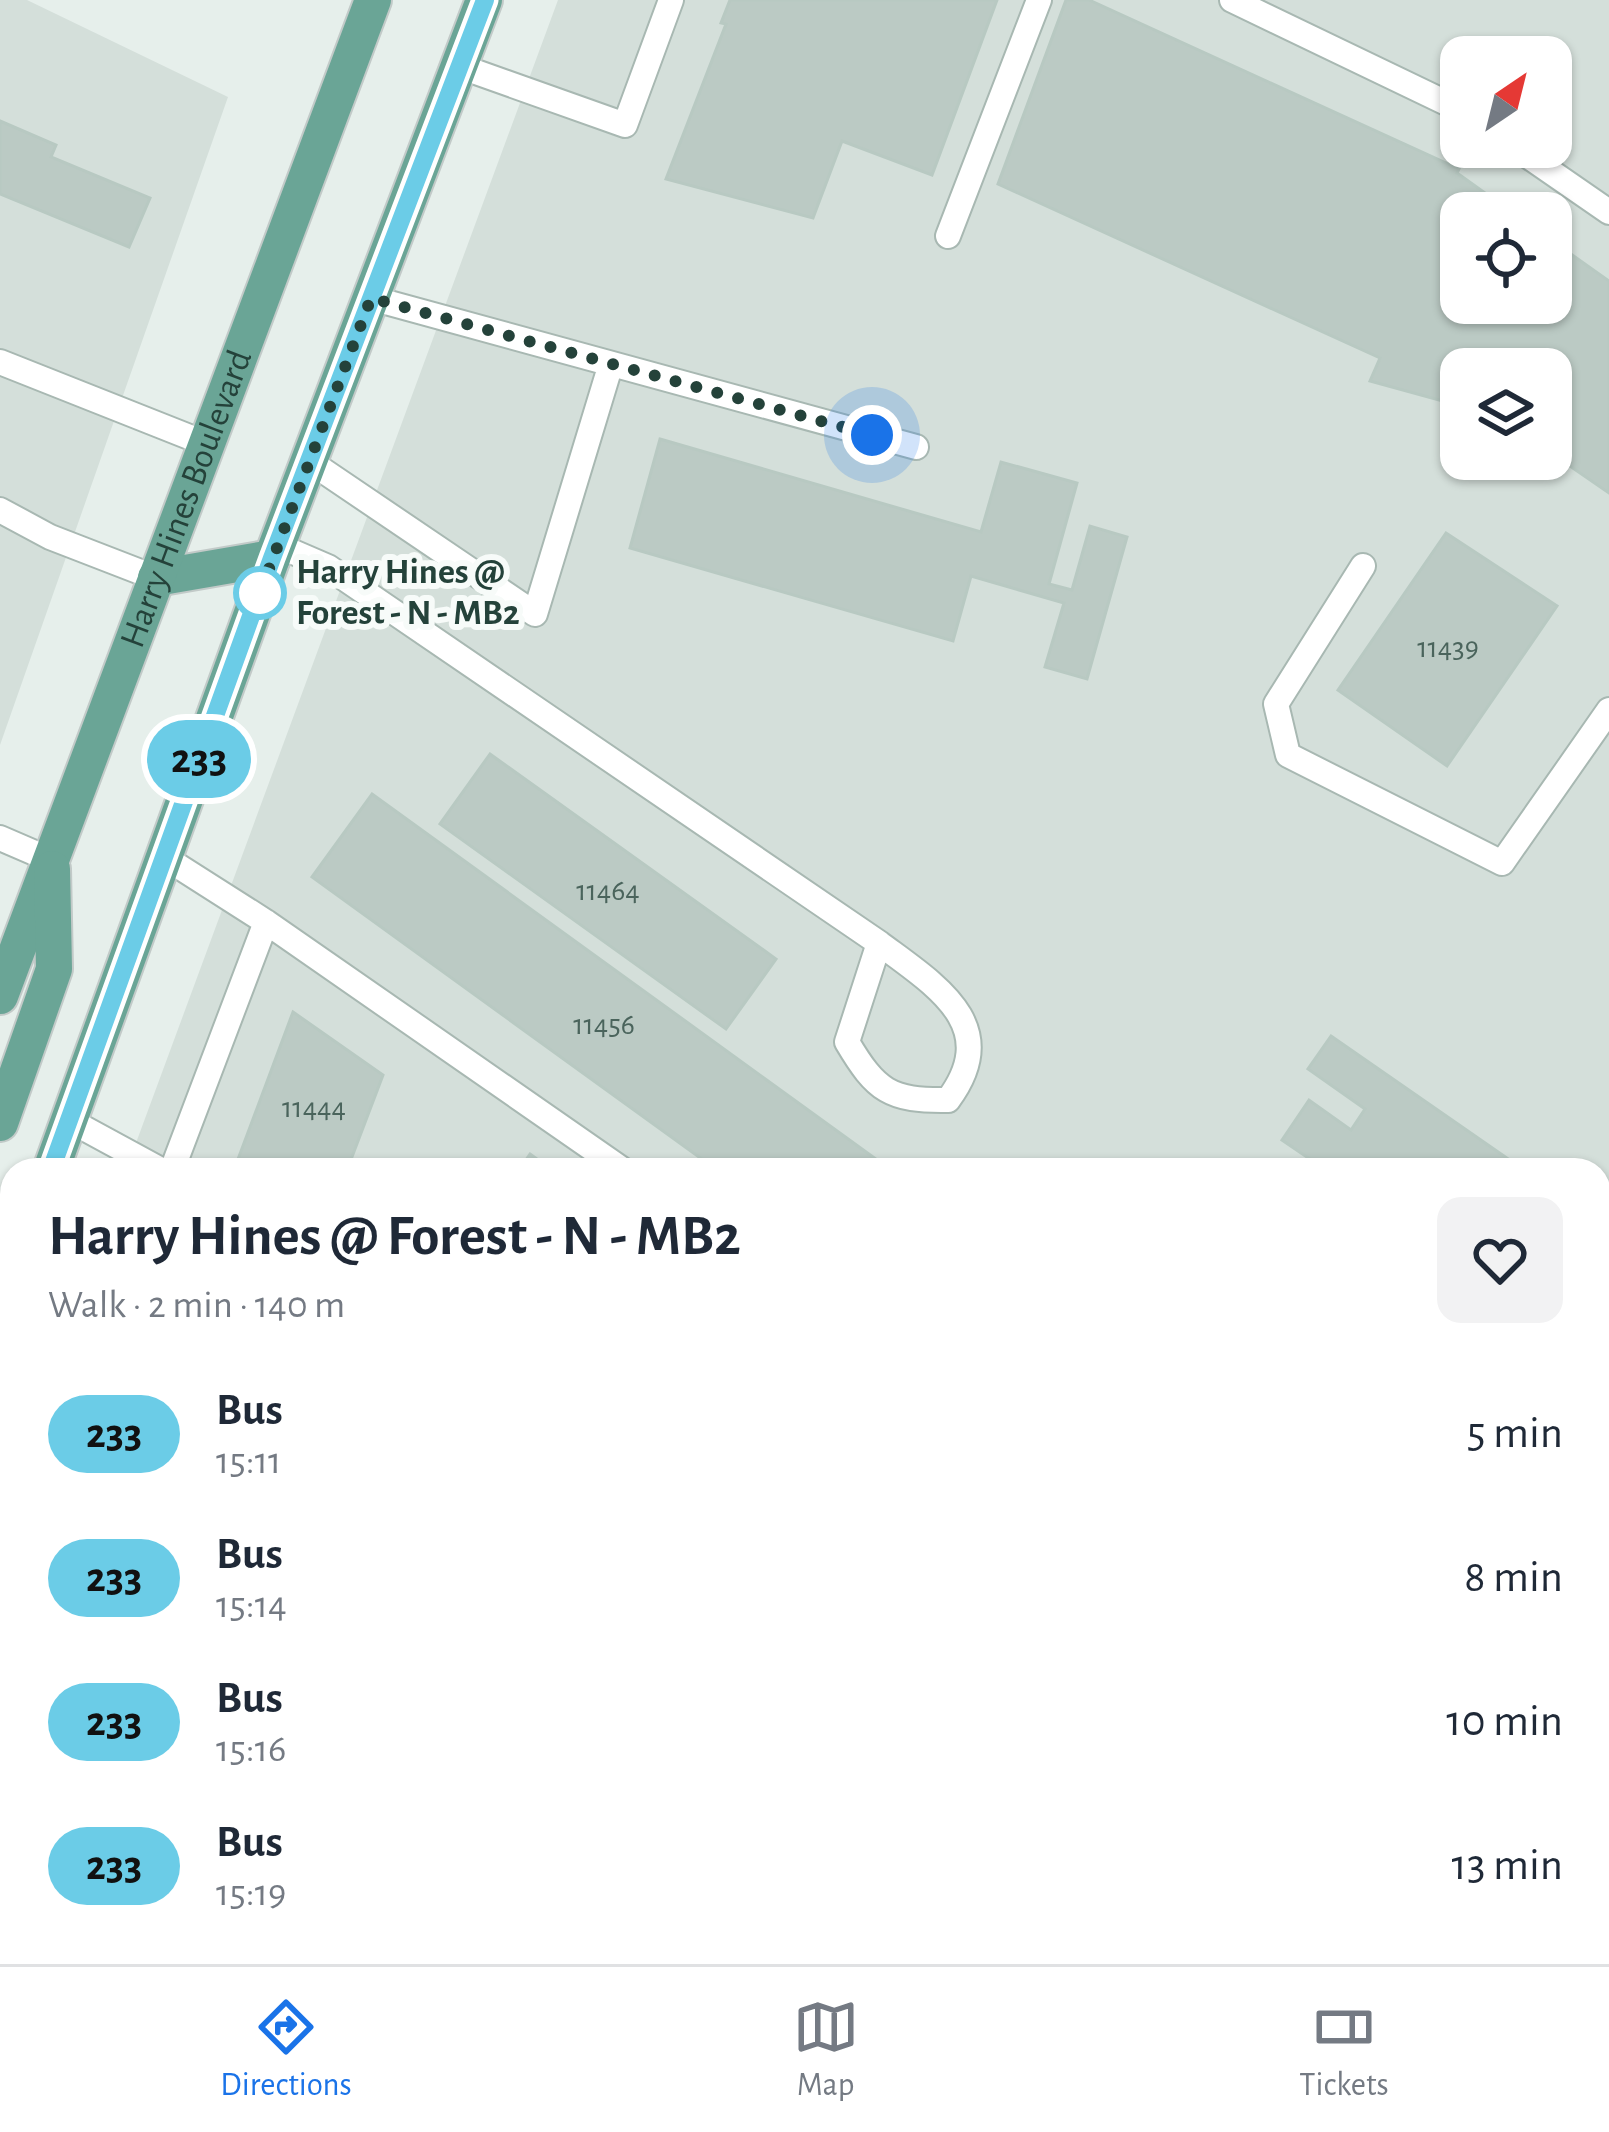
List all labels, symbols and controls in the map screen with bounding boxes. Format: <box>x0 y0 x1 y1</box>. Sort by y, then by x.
north arrow <box>1440 36 1572 168</box>
map controls <box>1440 36 1572 480</box>
button: locate <box>1440 192 1572 324</box>
street label: Harry Hines Boulevard <box>114 345 258 652</box>
button: layers <box>1440 348 1572 480</box>
your location <box>842 405 902 465</box>
place label: Harry Hines @ Forest - N - MB2 <box>296 554 520 631</box>
marker: Harry Hines @ Forest - N - MB2 <box>235 568 285 618</box>
house number: 11439 <box>1417 633 1479 663</box>
line badge: 233 <box>130 720 268 798</box>
text: 233 <box>171 738 227 780</box>
house number: 11464 <box>576 876 640 906</box>
house number: 11456 <box>573 1010 635 1040</box>
house number: 11444 <box>282 1093 346 1123</box>
button: heart <box>1437 1197 1563 1323</box>
text: Harry Hines @ Forest - N - MB2 <box>48 1208 741 1265</box>
text: Walk · 2 min · 140 m <box>48 1286 345 1325</box>
text: Bus <box>216 1388 283 1433</box>
text: 5 min <box>1467 1411 1563 1456</box>
text: 233 <box>86 1413 142 1455</box>
text: 15:11 <box>216 1442 281 1481</box>
text: Bus <box>216 1532 283 1577</box>
text: 8 min <box>1464 1555 1563 1600</box>
text: 233 <box>86 1557 142 1599</box>
text: 15:14 <box>216 1586 287 1625</box>
text: Bus <box>216 1676 283 1721</box>
text: 10 min <box>1446 1699 1563 1744</box>
text: 233 <box>86 1701 142 1743</box>
text: 15:16 <box>216 1730 286 1769</box>
text: Bus <box>216 1820 283 1865</box>
text: 13 min <box>1451 1843 1563 1888</box>
text: 233 <box>86 1845 142 1887</box>
text: 15:19 <box>216 1874 286 1913</box>
tab: Directions <box>220 1994 352 2106</box>
tab: Map <box>793 1994 859 2106</box>
tab: Tickets <box>1299 1994 1389 2106</box>

